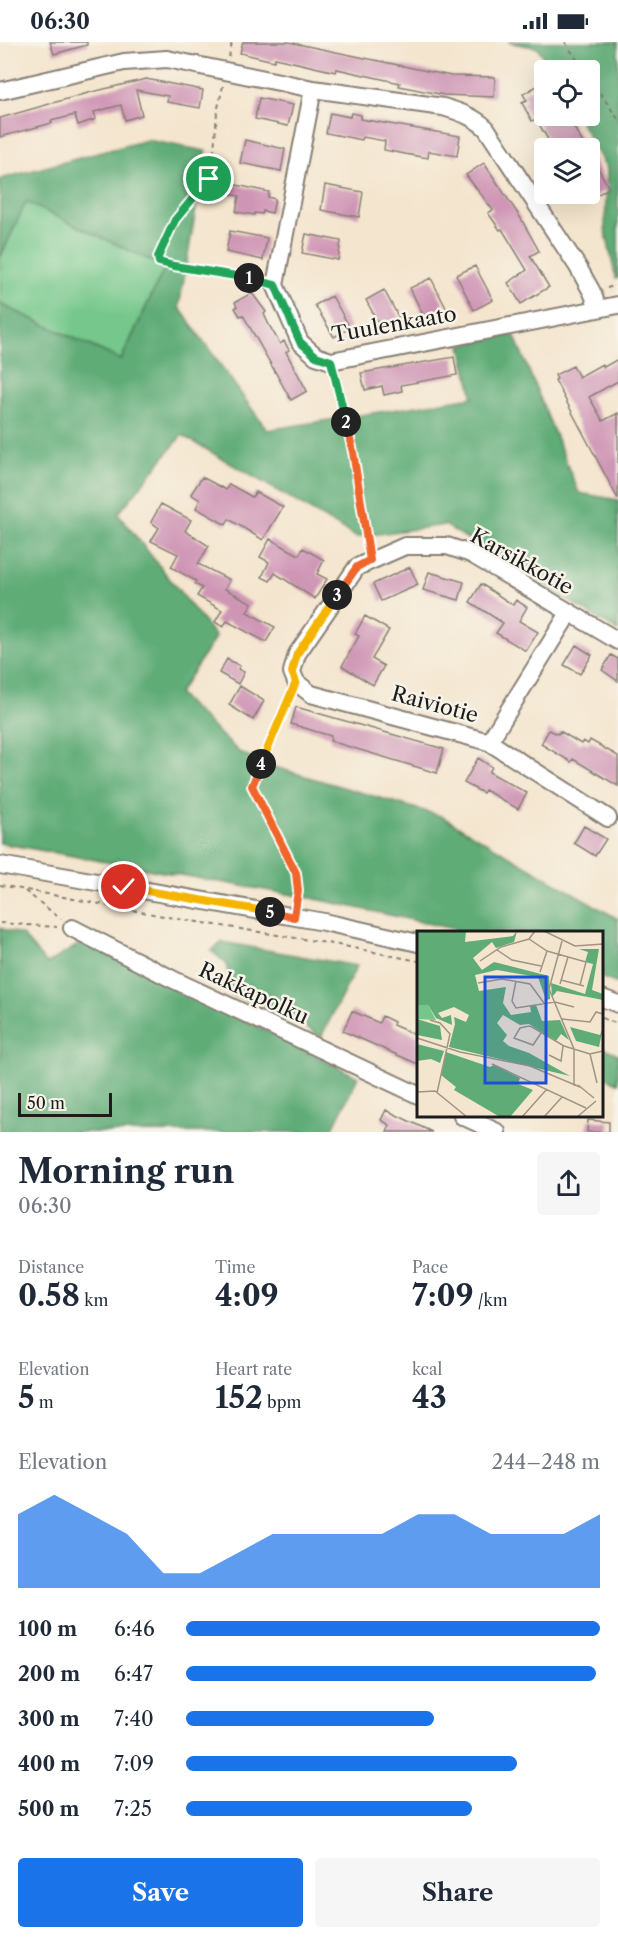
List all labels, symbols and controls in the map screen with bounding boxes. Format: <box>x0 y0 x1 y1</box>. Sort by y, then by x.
text: 06:30 <box>30 8 90 35</box>
map controls <box>534 60 600 204</box>
button: locate <box>534 60 600 126</box>
button: layers <box>534 138 600 204</box>
pin <box>183 153 234 204</box>
icon: arrive <box>192 162 225 195</box>
pin: 1 <box>234 263 264 293</box>
text: 1 <box>245 268 253 288</box>
street label: Tuulenkaato <box>330 301 458 347</box>
pin: 2 <box>331 407 361 437</box>
text: 2 <box>341 412 351 432</box>
street label: Karsikkotie <box>466 523 578 599</box>
pin: 3 <box>322 580 352 610</box>
text: 3 <box>332 585 342 605</box>
street label: Raiviotie <box>389 680 481 728</box>
pin: 4 <box>246 749 276 779</box>
text: 4 <box>256 754 266 774</box>
pin <box>98 861 149 912</box>
icon: check <box>107 870 140 903</box>
pin: 5 <box>255 897 285 927</box>
text: 5 <box>266 902 274 922</box>
inset map <box>417 931 603 1117</box>
street label: Rakkapolku <box>195 957 313 1029</box>
scale bar <box>18 1090 112 1118</box>
text: 50 m <box>27 1093 65 1113</box>
text: Morning run <box>18 1151 234 1192</box>
button: share <box>537 1152 600 1215</box>
text: 06:30 <box>18 1194 72 1218</box>
text: Distance <box>18 1257 84 1277</box>
text: Time <box>215 1257 255 1277</box>
text: Pace <box>412 1257 448 1277</box>
text: 0.58 <box>18 1277 80 1314</box>
text: 4:09 <box>215 1277 279 1314</box>
text: 7:09 <box>412 1277 474 1314</box>
text: km <box>80 1290 109 1310</box>
text: /km <box>474 1290 508 1310</box>
text: Elevation <box>18 1359 89 1379</box>
text: Heart rate <box>215 1359 292 1379</box>
text: kcal <box>412 1359 442 1379</box>
text: 5 <box>18 1379 35 1416</box>
text: 152 <box>215 1379 263 1416</box>
text: 43 <box>412 1379 447 1416</box>
text: m <box>35 1392 54 1412</box>
text: bpm <box>263 1392 301 1412</box>
text: Elevation <box>18 1450 107 1474</box>
text: 244–248 m <box>492 1450 600 1474</box>
text: 100 m <box>18 1617 77 1641</box>
text: 6:46 <box>114 1617 155 1641</box>
text: 200 m <box>18 1662 80 1686</box>
text: 6:47 <box>114 1662 153 1686</box>
text: 300 m <box>18 1707 80 1731</box>
text: 7:40 <box>114 1707 154 1731</box>
text: 400 m <box>18 1752 80 1776</box>
text: 7:09 <box>114 1752 154 1776</box>
text: 500 m <box>18 1797 79 1821</box>
text: 7:25 <box>114 1797 152 1821</box>
button: Save <box>18 1858 303 1927</box>
button: Share <box>315 1858 600 1927</box>

